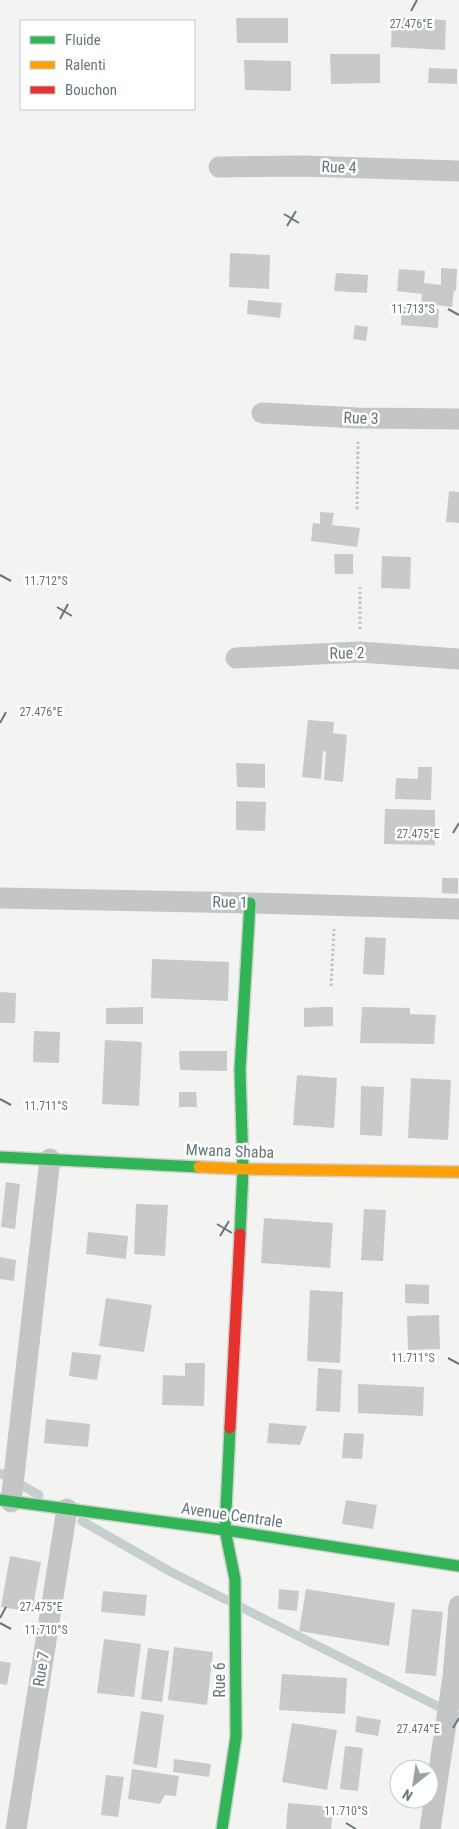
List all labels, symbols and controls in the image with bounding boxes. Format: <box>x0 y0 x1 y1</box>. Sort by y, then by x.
text: 27.476°E <box>389 17 433 31</box>
legend <box>20 20 195 110</box>
text: Fluide <box>65 31 101 49</box>
text: Ralenti <box>65 56 106 74</box>
text: Bouchon <box>65 81 117 99</box>
street label: Rue 4 <box>321 157 357 177</box>
text: 11.713°S <box>391 302 435 316</box>
street label: Rue 3 <box>343 408 379 428</box>
text: 11.712°S <box>24 574 68 588</box>
street label: Rue 2 <box>329 643 365 663</box>
text: 27.476°E <box>19 705 63 719</box>
text: 27.475°E <box>396 827 440 841</box>
street label: Rue 1 <box>212 892 248 912</box>
text: 11.711°S <box>24 1099 68 1113</box>
street label: Mwana Shaba <box>185 1140 275 1162</box>
text: 11.711°S <box>391 1351 435 1365</box>
street label: Avenue Centrale <box>180 1498 284 1532</box>
text: 27.475°E <box>19 1600 63 1614</box>
text: 11.710°S <box>24 1623 68 1637</box>
street label: Rue 7 <box>29 1650 53 1688</box>
street label: Rue 6 <box>210 1662 229 1698</box>
text: 27.474°E <box>396 1722 440 1736</box>
north arrow <box>389 1759 439 1809</box>
text: N <box>400 1786 415 1804</box>
text: 11.710°S <box>324 1804 368 1818</box>

